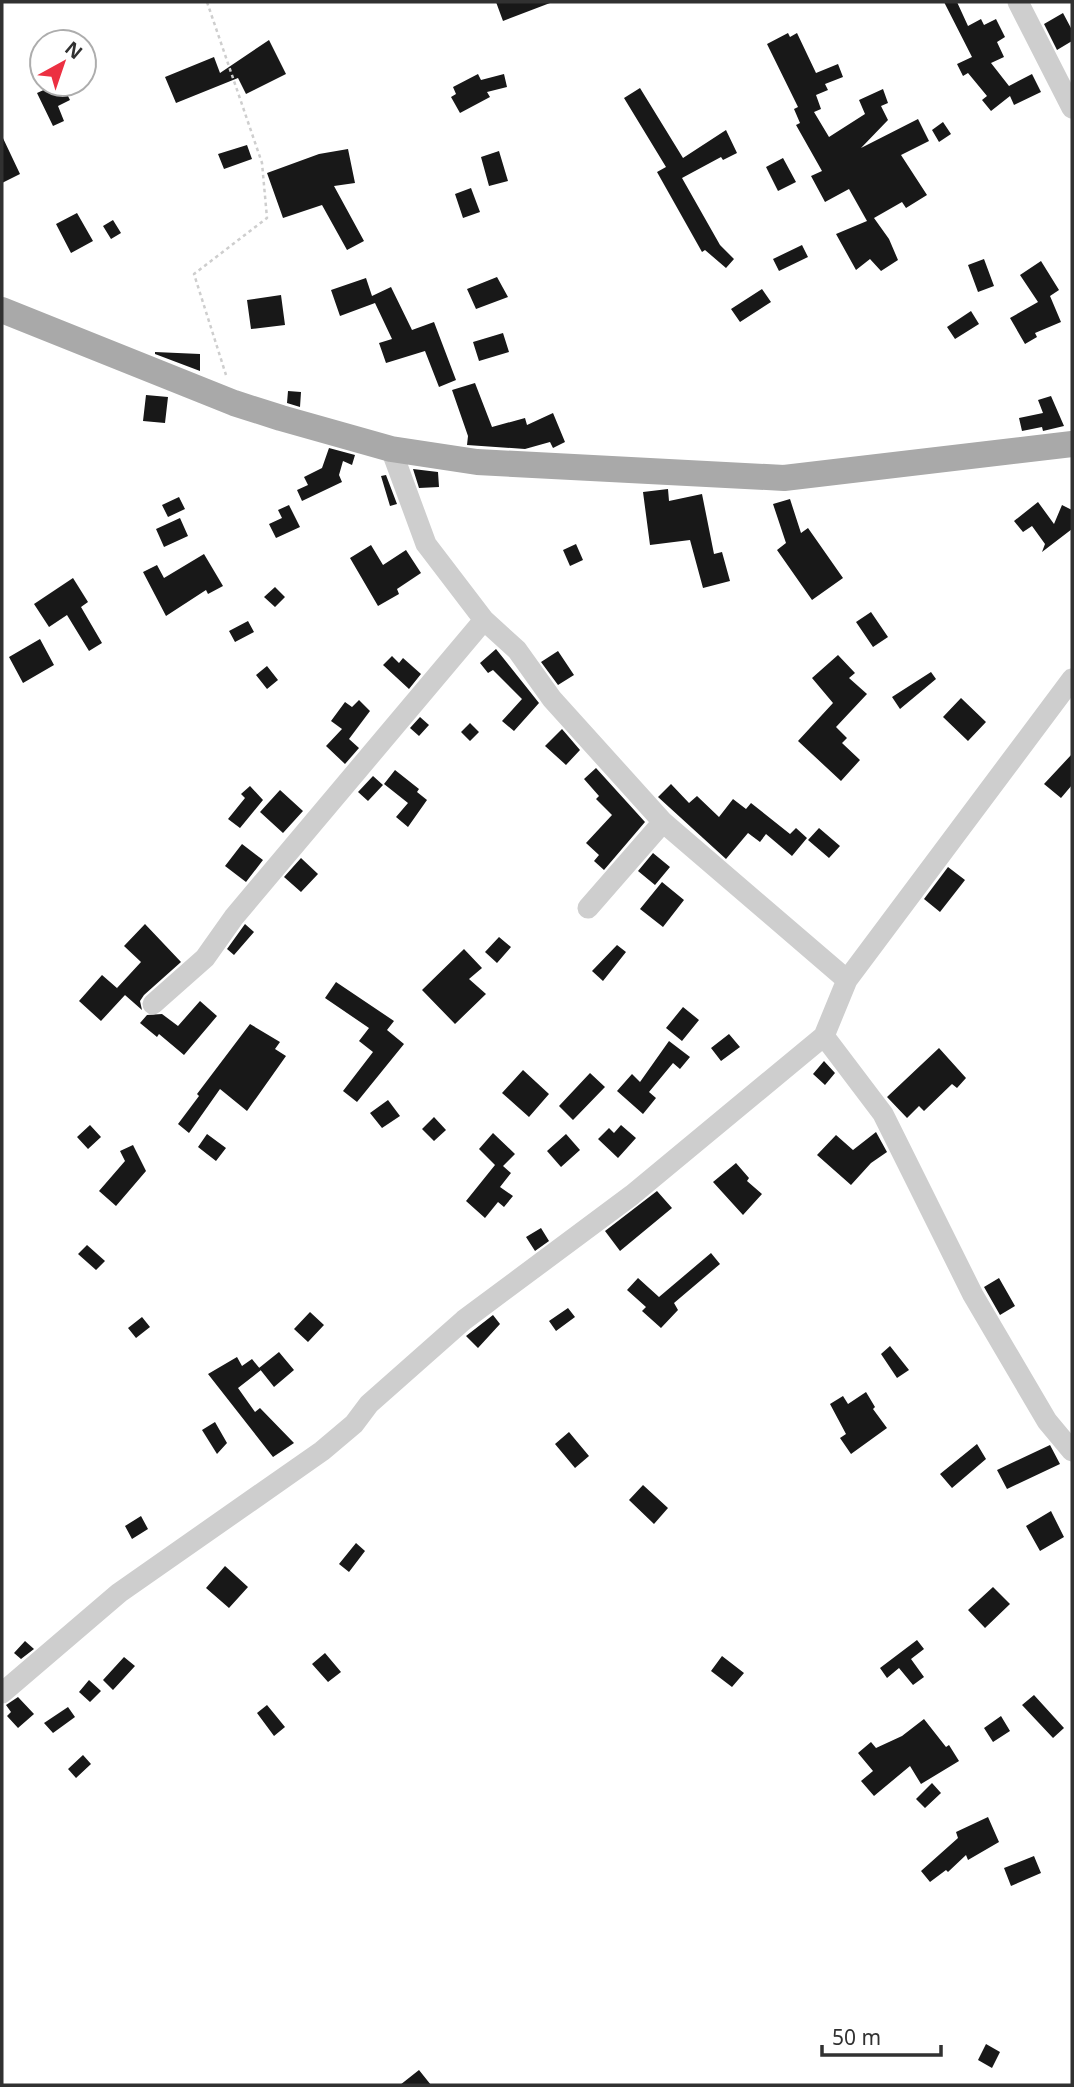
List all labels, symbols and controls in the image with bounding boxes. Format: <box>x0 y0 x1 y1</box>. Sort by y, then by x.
north arrow <box>28 28 98 98</box>
text: N <box>60 35 88 65</box>
scale bar <box>822 2014 941 2058</box>
text: 50 m <box>832 2023 881 2051</box>

